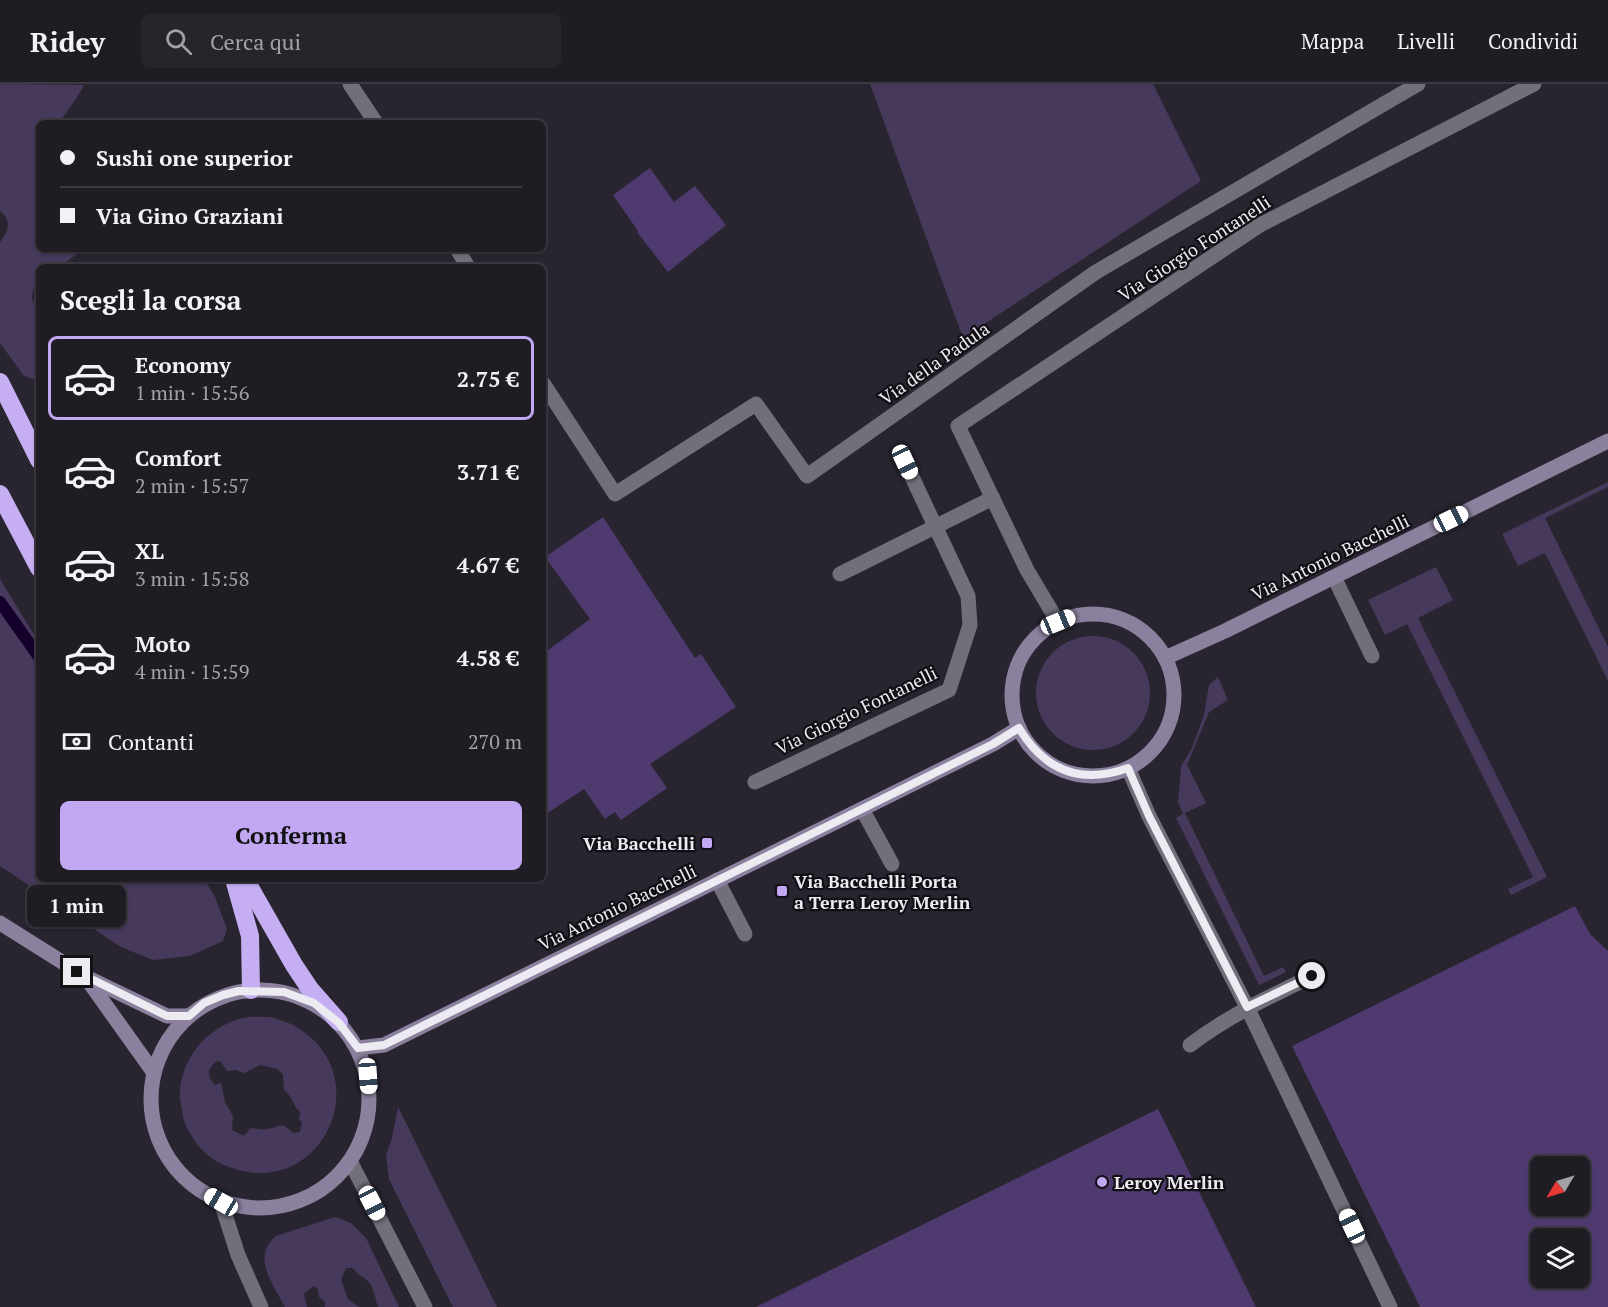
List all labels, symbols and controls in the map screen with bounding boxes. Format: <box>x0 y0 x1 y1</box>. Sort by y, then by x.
search box <box>141 14 561 68</box>
text: Ridey <box>30 23 105 60</box>
icon: search <box>162 25 195 58</box>
text: Cerca qui <box>210 27 301 56</box>
text: Mappa <box>1301 27 1364 55</box>
text: Livelli <box>1397 27 1455 55</box>
text: Condividi <box>1488 27 1578 55</box>
text: Sushi one superior <box>96 143 292 172</box>
street label: Via Giorgio Fontanelli <box>1113 190 1275 306</box>
text: Via Gino Graziani <box>96 201 283 230</box>
text: Scegli la corsa <box>60 282 242 318</box>
street label: Via della Padula <box>874 316 994 410</box>
text: Economy <box>135 350 231 379</box>
icon: car <box>63 351 117 405</box>
text: 2.75 € <box>457 364 519 393</box>
text: 1 min · 15:56 <box>135 379 249 406</box>
car <box>889 442 921 482</box>
text: Comfort <box>135 443 221 472</box>
icon: car <box>63 444 117 498</box>
text: 3.71 € <box>457 457 519 486</box>
text: 2 min · 15:57 <box>135 472 249 499</box>
car <box>1431 503 1471 535</box>
street label: Via Antonio Bacchelli <box>1247 508 1413 606</box>
text: XL <box>135 536 164 565</box>
icon: car <box>63 537 117 591</box>
text: 4.67 € <box>457 550 519 579</box>
text: 3 min · 15:58 <box>135 565 249 592</box>
car <box>1038 607 1078 637</box>
text: Moto <box>135 629 190 658</box>
icon: car <box>63 630 117 684</box>
text: 4.58 € <box>457 643 519 672</box>
text: 4 min · 15:59 <box>135 658 249 685</box>
street label: Via Giorgio Fontanelli <box>771 660 941 760</box>
icon: cash <box>60 725 93 758</box>
text: Contanti <box>108 727 194 756</box>
text: 270 m <box>468 728 522 755</box>
button: Conferma <box>60 801 522 870</box>
place label: Via Bacchelli <box>583 831 695 855</box>
marker: Via Bacchelli <box>700 836 714 850</box>
street label: Via Antonio Bacchelli <box>534 858 700 956</box>
place label: Via Bacchelli Porta a Terra Leroy Merlin <box>794 869 971 914</box>
marker: Via Bacchelli Porta a Terra Leroy Merlin <box>775 884 789 898</box>
callout: 1 min <box>28 885 127 927</box>
text: 1 min <box>49 892 104 919</box>
route end <box>63 958 90 985</box>
route start <box>1298 962 1325 989</box>
car <box>358 1057 378 1095</box>
north arrow <box>1530 1156 1590 1216</box>
map controls <box>1530 1156 1590 1288</box>
place label: Leroy Merlin <box>1114 1170 1225 1194</box>
marker: Leroy Merlin <box>1095 1175 1109 1189</box>
car <box>356 1183 388 1223</box>
car <box>201 1185 241 1219</box>
car <box>1336 1206 1368 1246</box>
button: layers <box>1530 1228 1590 1288</box>

